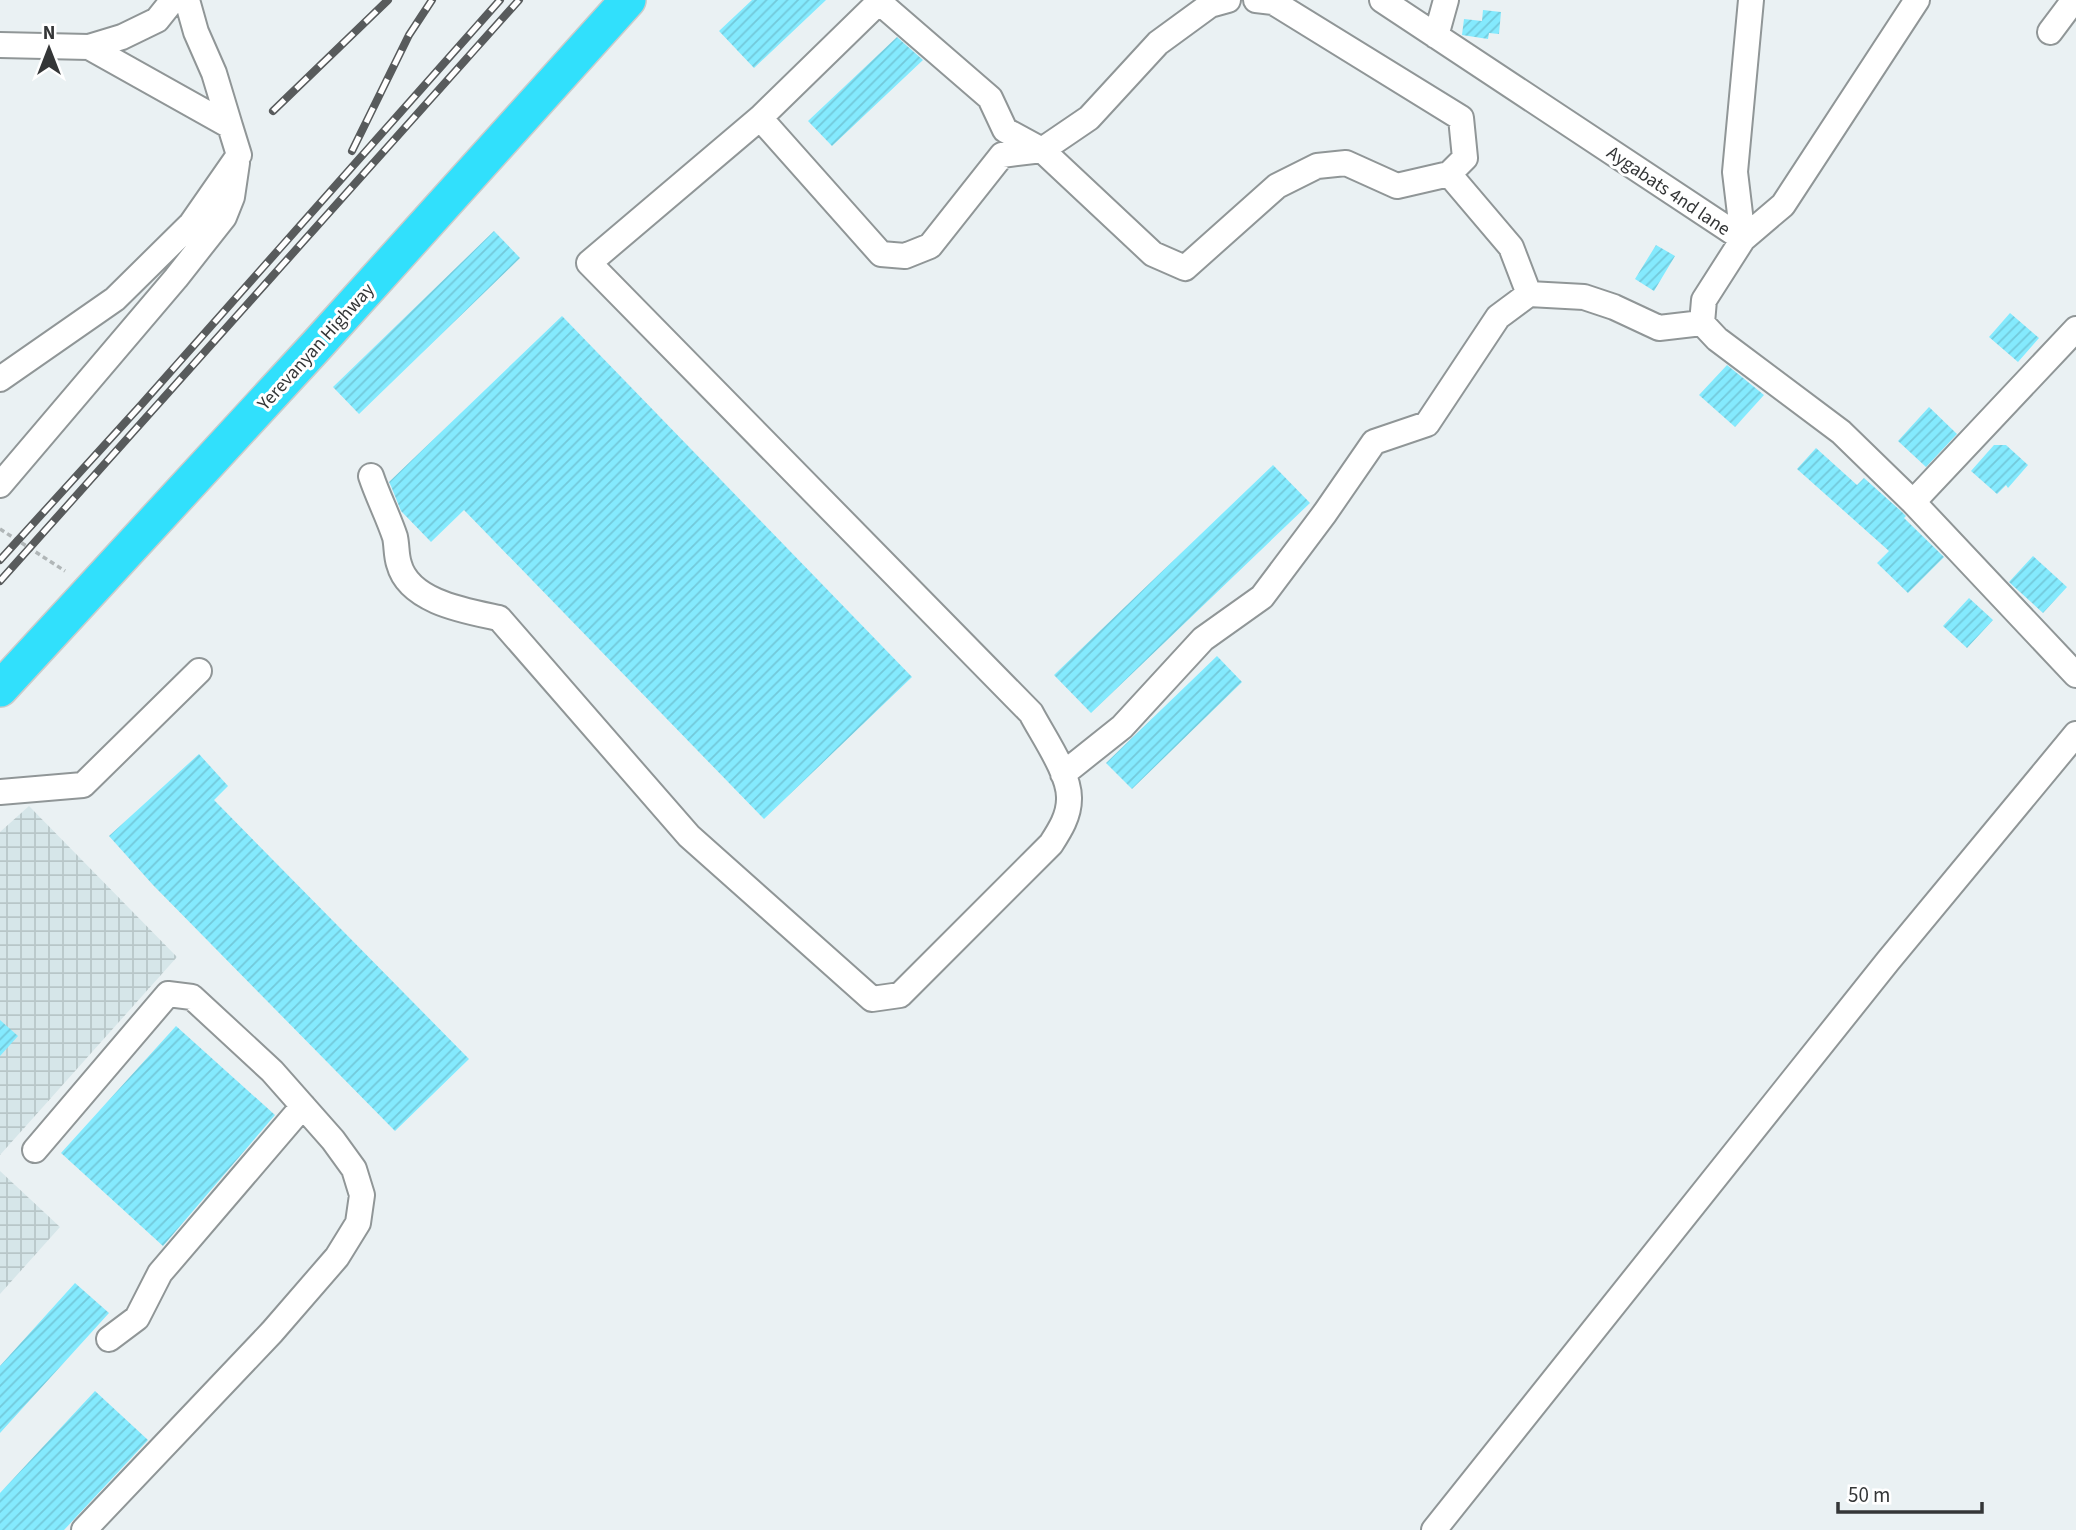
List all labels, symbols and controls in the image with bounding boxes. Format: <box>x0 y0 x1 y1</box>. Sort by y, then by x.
north arrow <box>14 14 84 84</box>
text: N <box>43 20 55 47</box>
street label: Aygabats 4nd lane <box>1601 140 1735 243</box>
street label: Yerevanyan Highway <box>251 277 381 417</box>
scale bar <box>1838 1470 1982 1514</box>
text: 50 m <box>1848 1480 1890 1510</box>

